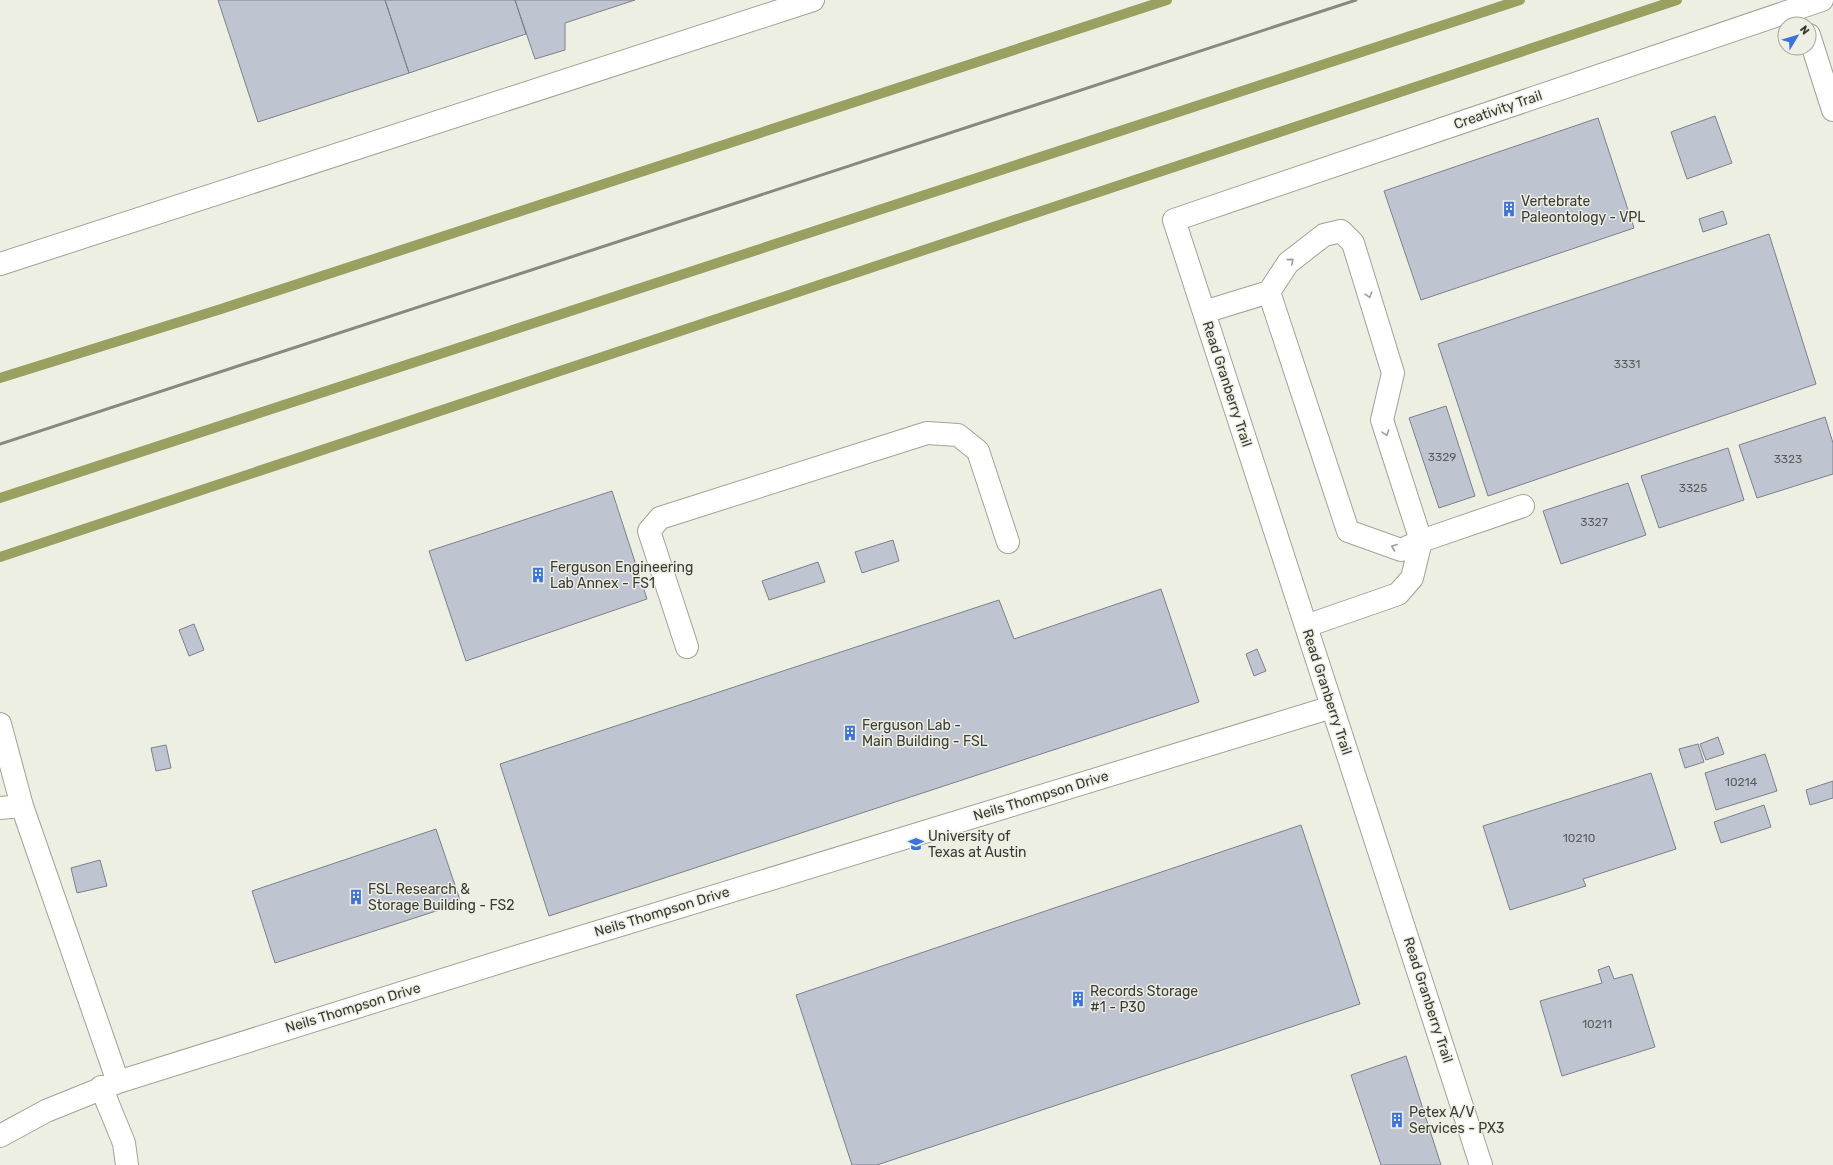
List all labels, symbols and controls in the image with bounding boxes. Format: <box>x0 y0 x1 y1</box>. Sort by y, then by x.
north arrow <box>1777 16 1817 56</box>
text: N <box>1797 23 1812 37</box>
street label: Creativity Trail <box>1451 87 1545 133</box>
place label: Vertebrate Paleontology - VPL <box>1521 193 1645 226</box>
building icon: Vertebrate Paleontology - VPL <box>1500 200 1518 218</box>
one-way arrow <box>1287 258 1294 265</box>
one-way arrow <box>1364 291 1373 298</box>
street label: Read Granberry Trail <box>1199 319 1255 449</box>
house number: 3331 <box>1614 357 1640 371</box>
one-way arrow <box>1381 429 1390 436</box>
house number: 3329 <box>1428 450 1456 464</box>
house number: 3323 <box>1774 452 1802 466</box>
house number: 3325 <box>1679 481 1707 495</box>
house number: 3327 <box>1580 515 1608 529</box>
one-way arrow <box>1390 544 1397 552</box>
place label: Ferguson Engineering Lab Annex - FS1 <box>550 559 693 592</box>
building icon: Ferguson Engineering Lab Annex - FS1 <box>529 566 547 584</box>
street label: Read Granberry Trail <box>1299 627 1355 757</box>
place label: Ferguson Lab - Main Building - FSL <box>862 717 988 750</box>
building icon: Ferguson Lab - Main Building - FSL <box>841 724 859 742</box>
street label: Neils Thompson Drive <box>971 767 1111 825</box>
house number: 10214 <box>1725 775 1758 789</box>
place label: University of Texas at Austin <box>928 828 1027 861</box>
house number: 10210 <box>1563 831 1595 845</box>
school or university icon: University of Texas at Austin <box>907 835 925 853</box>
place label: FSL Research & Storage Building - FS2 <box>368 881 515 914</box>
street label: Neils Thompson Drive <box>592 883 732 941</box>
building icon: FSL Research & Storage Building - FS2 <box>347 888 365 906</box>
street label: Read Granberry Trail <box>1400 935 1456 1065</box>
street label: Neils Thompson Drive <box>283 979 423 1037</box>
place label: Records Storage #1 - P30 <box>1090 983 1198 1016</box>
building icon: Records Storage #1 - P30 <box>1069 990 1087 1008</box>
house number: 10211 <box>1582 1017 1612 1031</box>
place label: Petex A/V Services - PX3 <box>1409 1104 1504 1137</box>
building icon: Petex A/V Services - PX3 <box>1388 1111 1406 1129</box>

